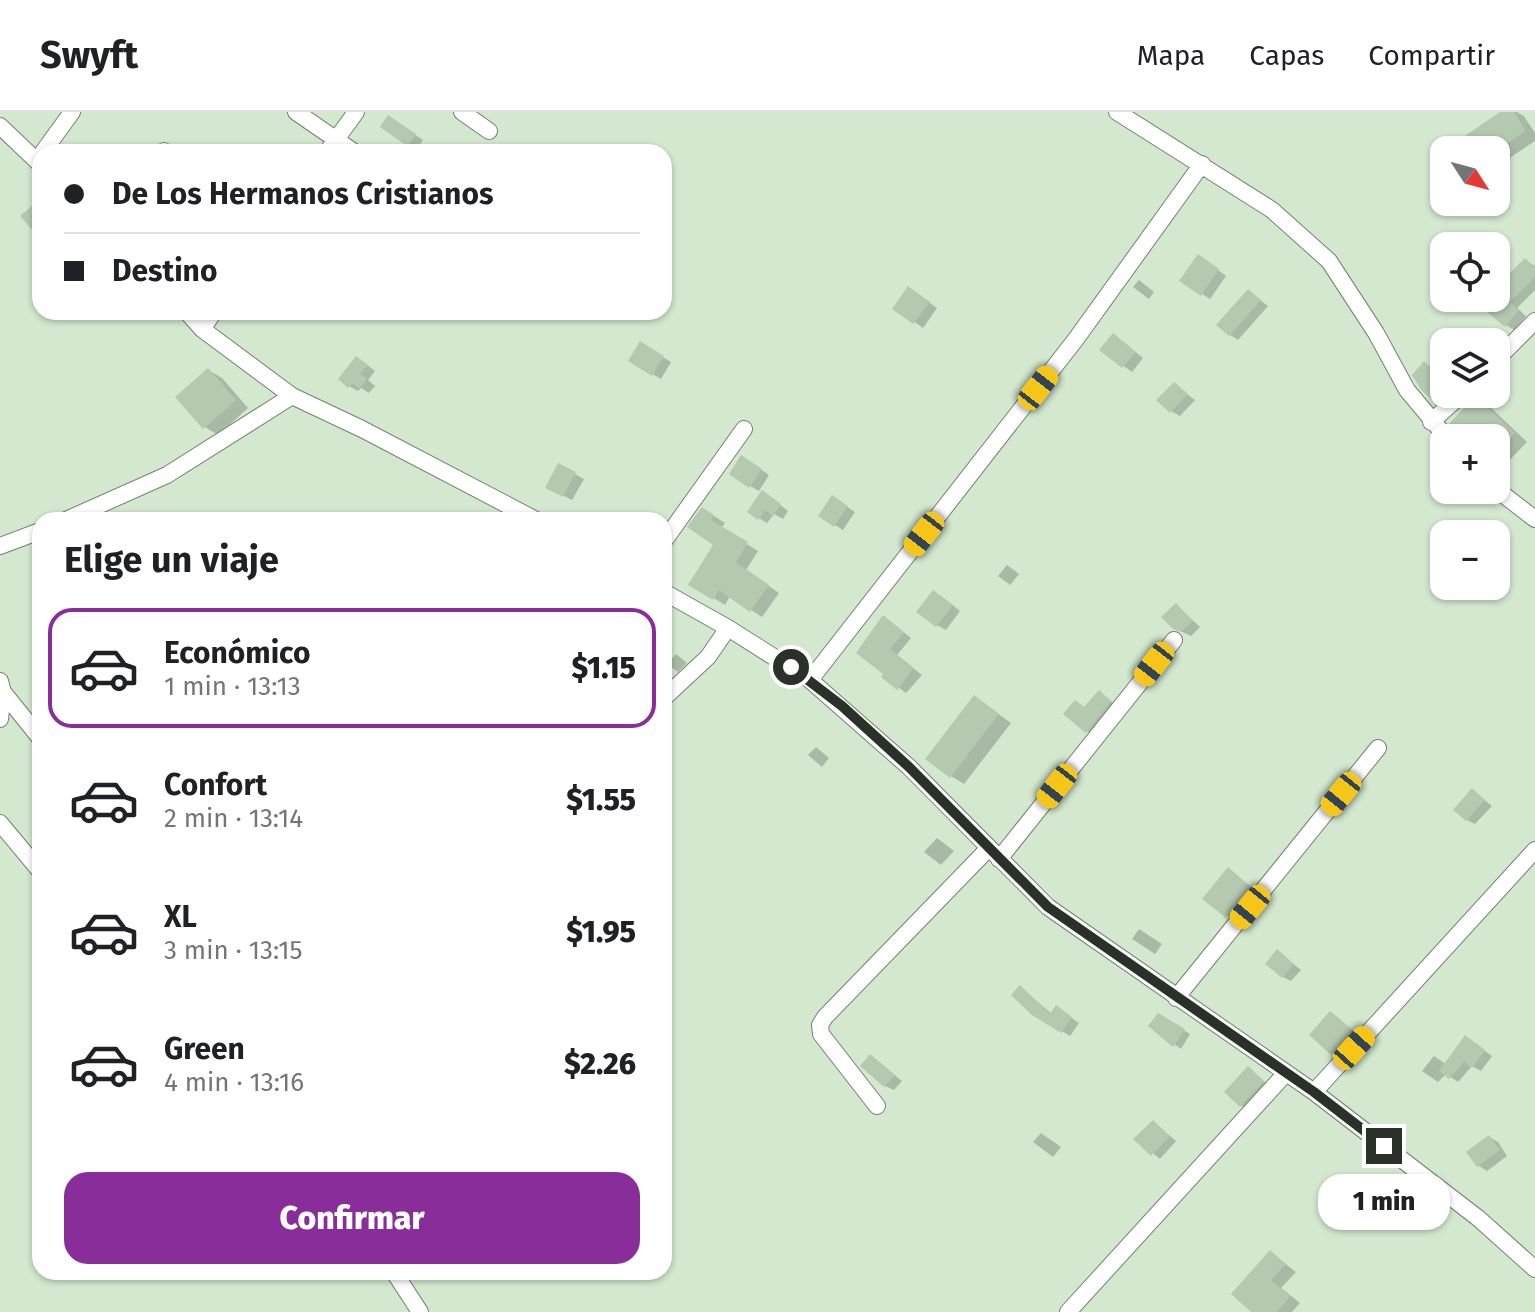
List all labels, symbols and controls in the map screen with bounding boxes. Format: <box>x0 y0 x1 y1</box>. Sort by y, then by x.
text: Swyft <box>40 32 138 78</box>
text: Mapa <box>1137 39 1205 72</box>
text: Capas <box>1249 39 1324 72</box>
text: Compartir <box>1368 39 1495 72</box>
north arrow <box>1430 136 1510 216</box>
map controls <box>1430 136 1510 600</box>
text: De Los Hermanos Cristianos <box>112 176 493 212</box>
button: locate <box>1430 232 1510 312</box>
text: Destino <box>112 253 217 289</box>
button: layers <box>1430 328 1510 408</box>
car <box>1014 362 1062 414</box>
button: + <box>1430 424 1510 504</box>
car <box>900 508 948 560</box>
button: − <box>1430 520 1510 600</box>
text: Elige un viaje <box>64 538 279 582</box>
icon: car <box>68 632 140 704</box>
text: Económico <box>164 635 310 671</box>
car <box>1130 638 1178 690</box>
route start <box>773 649 809 685</box>
text: $1.15 <box>572 650 636 686</box>
text: 1 min · 13:13 <box>164 671 301 702</box>
car <box>1033 760 1081 812</box>
icon: car <box>68 764 140 836</box>
text: Confort <box>164 767 267 803</box>
car <box>1317 768 1365 820</box>
text: $1.55 <box>566 782 636 818</box>
text: 2 min · 13:14 <box>164 803 303 834</box>
car <box>1226 881 1274 933</box>
icon: car <box>68 896 140 968</box>
text: XL <box>164 899 197 935</box>
text: $1.95 <box>566 914 636 950</box>
text: 3 min · 13:15 <box>164 935 302 966</box>
car <box>1329 1022 1379 1074</box>
icon: car <box>68 1028 140 1100</box>
text: Green <box>164 1031 245 1067</box>
text: $2.26 <box>564 1046 636 1082</box>
text: 4 min · 13:16 <box>164 1067 304 1098</box>
route end <box>1366 1128 1402 1164</box>
button: Confirmar <box>64 1172 640 1264</box>
callout: 1 min <box>1318 1174 1450 1230</box>
text: 1 min <box>1353 1186 1415 1217</box>

